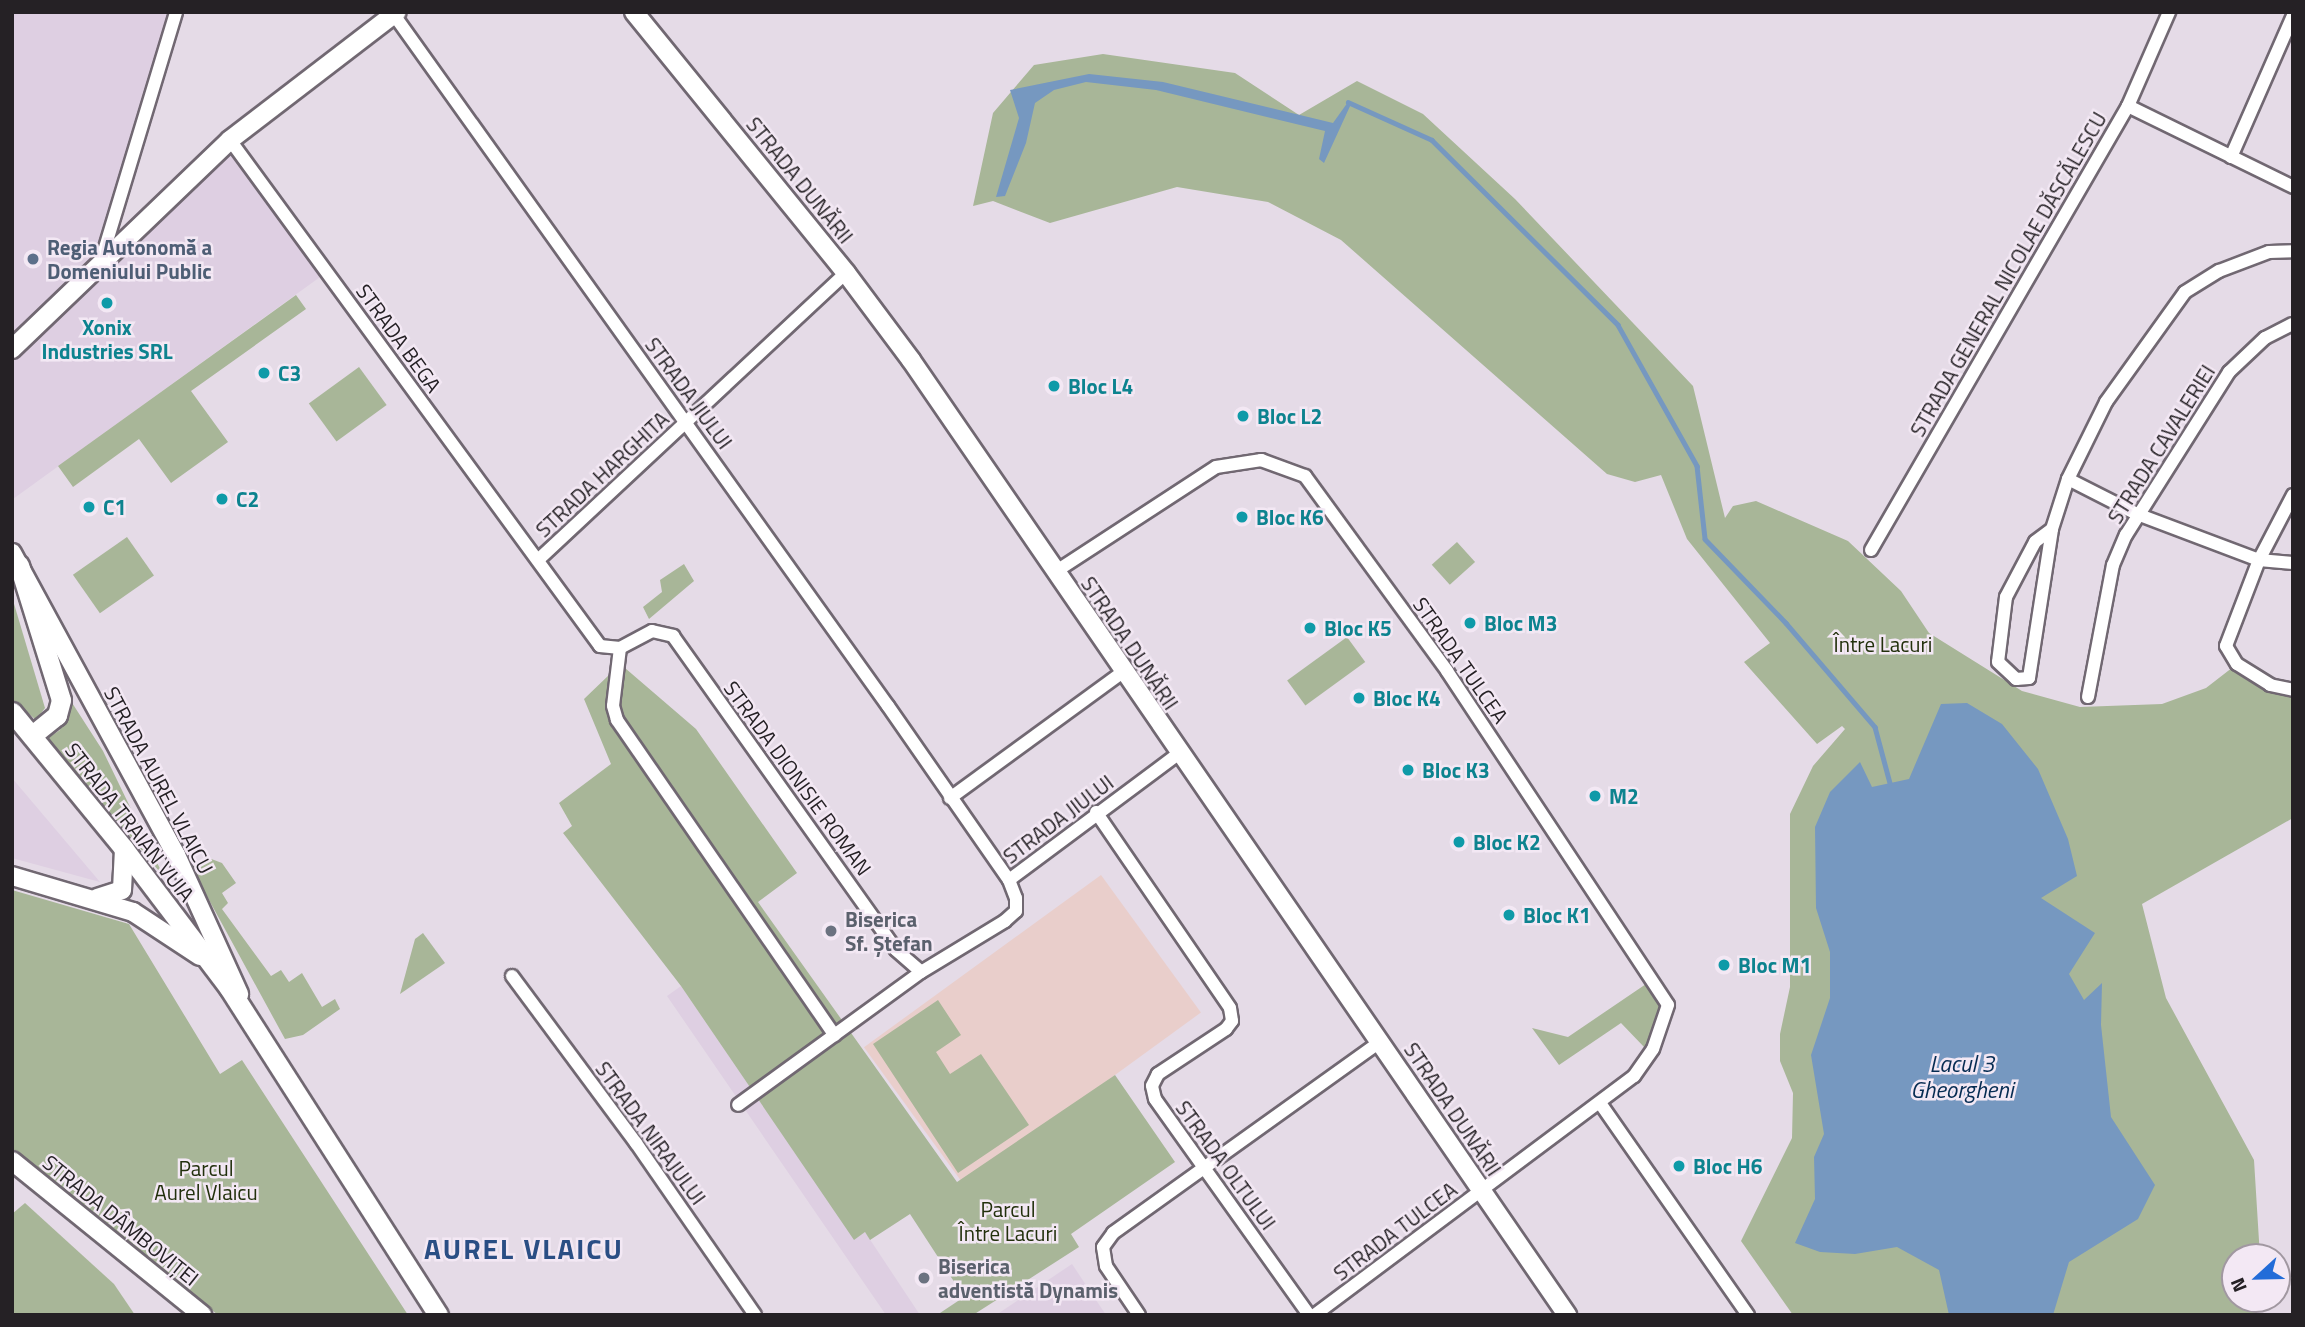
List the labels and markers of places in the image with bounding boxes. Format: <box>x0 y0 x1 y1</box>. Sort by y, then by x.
place label: Regia Autonomă a Domeniului Public <box>47 234 212 284</box>
marker: Regia Autonomă a Domeniului Public <box>25 251 41 267</box>
marker: Xonix Industries SRL <box>99 295 115 311</box>
place label: Xonix Industries SRL <box>41 314 173 364</box>
place label: C3 <box>278 360 301 386</box>
marker: C3 <box>256 365 272 381</box>
place label: Bloc L4 <box>1068 373 1133 399</box>
marker: Bloc L4 <box>1046 378 1062 394</box>
place label: Bloc L2 <box>1257 403 1322 429</box>
marker: Bloc L2 <box>1235 408 1251 424</box>
place label: C2 <box>236 486 259 512</box>
marker: C2 <box>214 491 230 507</box>
place label: C1 <box>103 494 126 520</box>
marker: C1 <box>81 499 97 515</box>
place label: Bloc K6 <box>1256 504 1324 530</box>
marker: Bloc K6 <box>1234 509 1250 525</box>
place label: Bloc M3 <box>1484 610 1557 636</box>
place label: Bloc K5 <box>1324 615 1392 641</box>
marker: Bloc M3 <box>1462 615 1478 631</box>
marker: Bloc K5 <box>1302 620 1318 636</box>
place label: Bloc K4 <box>1373 685 1441 711</box>
marker: Bloc K4 <box>1351 690 1367 706</box>
place label: Bloc K3 <box>1422 757 1490 783</box>
marker: Bloc K3 <box>1400 762 1416 778</box>
place label: M2 <box>1609 783 1639 809</box>
marker: M2 <box>1587 788 1603 804</box>
place label: Bloc K2 <box>1473 829 1541 855</box>
marker: Bloc K2 <box>1451 834 1467 850</box>
place label: Bloc K1 <box>1523 902 1591 928</box>
place label: Biserica Sf. Ștefan <box>845 906 933 956</box>
marker: Bloc K1 <box>1501 907 1517 923</box>
marker: Biserica Sf. Ștefan <box>823 923 839 939</box>
place label: Bloc M1 <box>1738 952 1811 978</box>
marker: Bloc M1 <box>1716 957 1732 973</box>
place label: Bloc H6 <box>1693 1153 1763 1179</box>
marker: Bloc H6 <box>1671 1158 1687 1174</box>
place label: Biserica adventistă Dynamis <box>938 1253 1118 1303</box>
marker: Biserica adventistă Dynamis <box>916 1270 932 1286</box>

